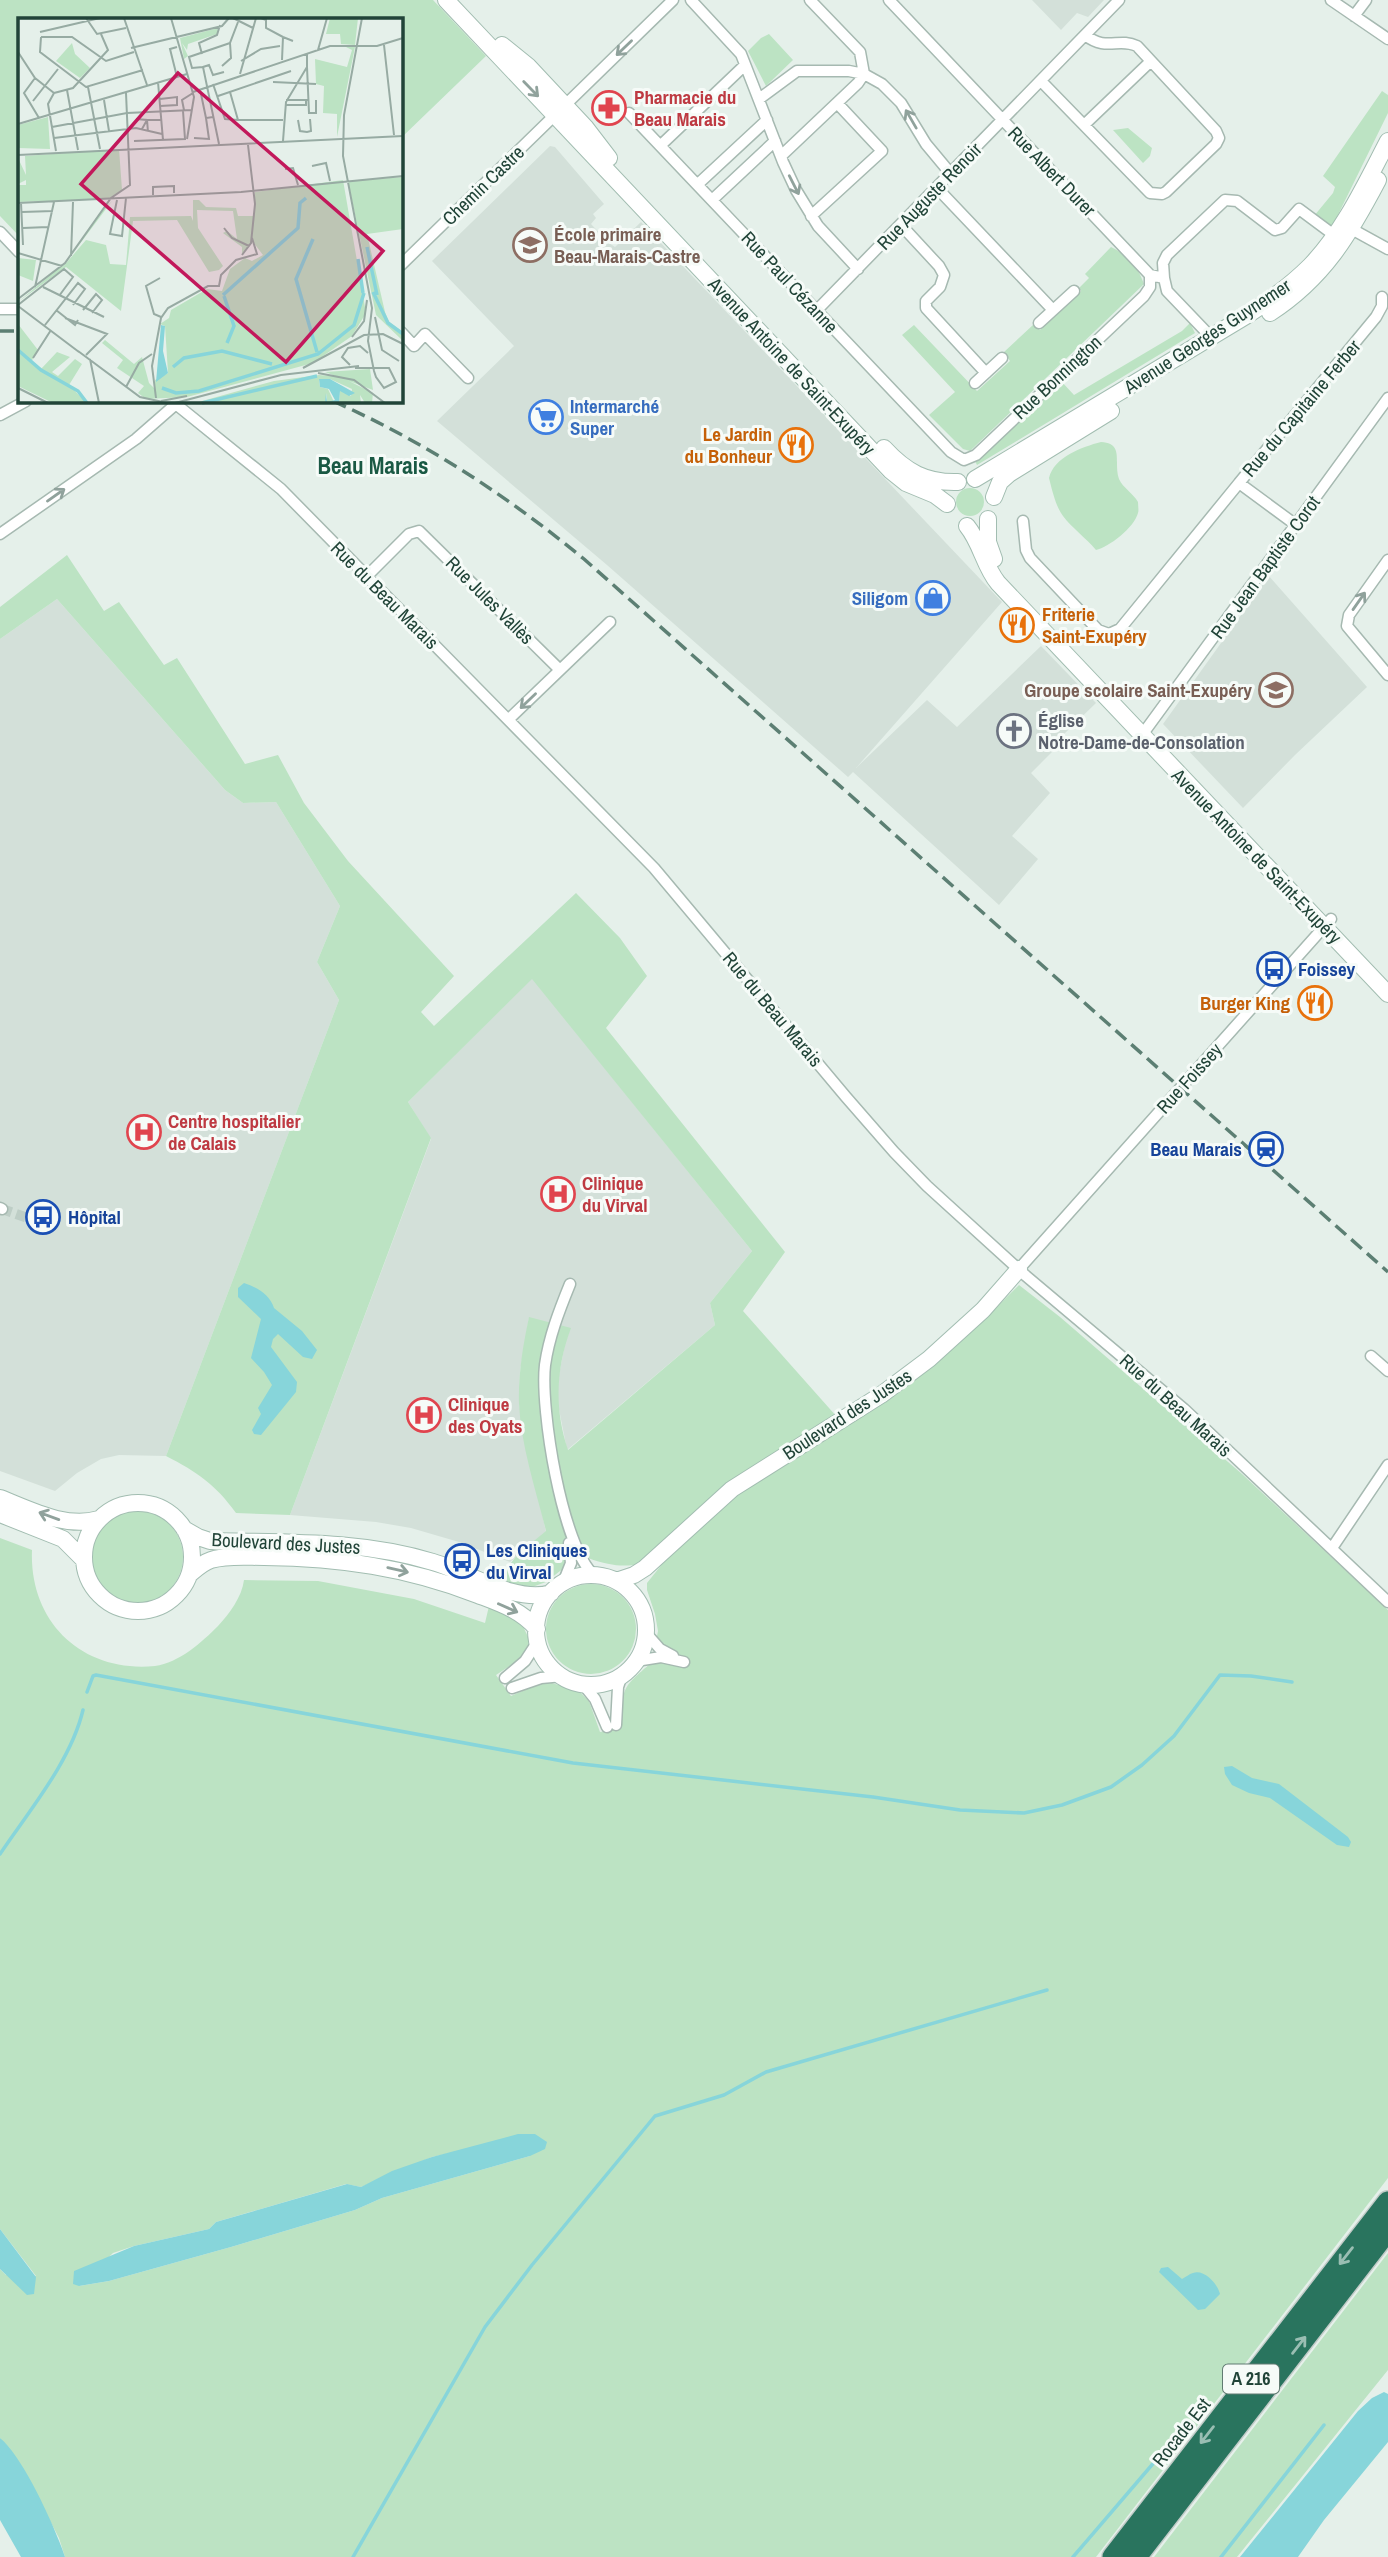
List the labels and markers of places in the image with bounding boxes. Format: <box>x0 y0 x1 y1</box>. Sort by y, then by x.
place label: Pharmacie du Beau Marais <box>634 84 736 132</box>
pharmacy icon: Pharmacie du Beau Marais <box>590 89 628 127</box>
place label: École primaire Beau-Marais-Castre <box>554 221 701 269</box>
school or university icon: École primaire Beau-Marais-Castre <box>511 226 549 264</box>
place label: Intermarché Super <box>570 393 660 441</box>
supermarket icon: Intermarché Super <box>527 398 565 436</box>
place label: Le Jardin du Bonheur <box>685 421 772 469</box>
restaurant icon: Le Jardin du Bonheur <box>777 426 815 464</box>
shop icon: Siligom <box>914 579 952 617</box>
place label: Siligom <box>852 585 908 611</box>
place label: Friterie Saint-Exupéry <box>1042 601 1147 649</box>
restaurant icon: Friterie Saint-Exupéry <box>998 606 1036 644</box>
school or university icon: Groupe scolaire Saint-Exupéry <box>1257 671 1295 709</box>
place label: Groupe scolaire Saint-Exupéry <box>1024 677 1252 703</box>
place label: Église Notre-Dame-de-Consolation <box>1038 707 1245 755</box>
church icon: Église Notre-Dame-de-Consolation <box>995 712 1033 750</box>
bus stop icon: Foissey <box>1255 950 1293 988</box>
place label: Foissey <box>1298 956 1356 982</box>
restaurant icon: Burger King <box>1296 984 1334 1022</box>
place label: Burger King <box>1200 990 1290 1016</box>
place label: Centre hospitalier de Calais <box>168 1108 300 1156</box>
hospital icon: Centre hospitalier de Calais <box>125 1113 163 1151</box>
station icon: Beau Marais <box>1247 1130 1285 1168</box>
place label: Beau Marais <box>1150 1136 1242 1162</box>
place label: Clinique du Virval <box>582 1170 648 1218</box>
hospital icon: Clinique du Virval <box>539 1175 577 1213</box>
bus stop icon: Hôpital <box>24 1198 62 1236</box>
place label: Hôpital <box>68 1204 121 1230</box>
place label: Clinique des Oyats <box>448 1391 522 1439</box>
hospital icon: Clinique des Oyats <box>405 1396 443 1434</box>
place label: Les Cliniques du Virval <box>486 1537 587 1585</box>
bus stop icon: Les Cliniques du Virval <box>443 1542 481 1580</box>

